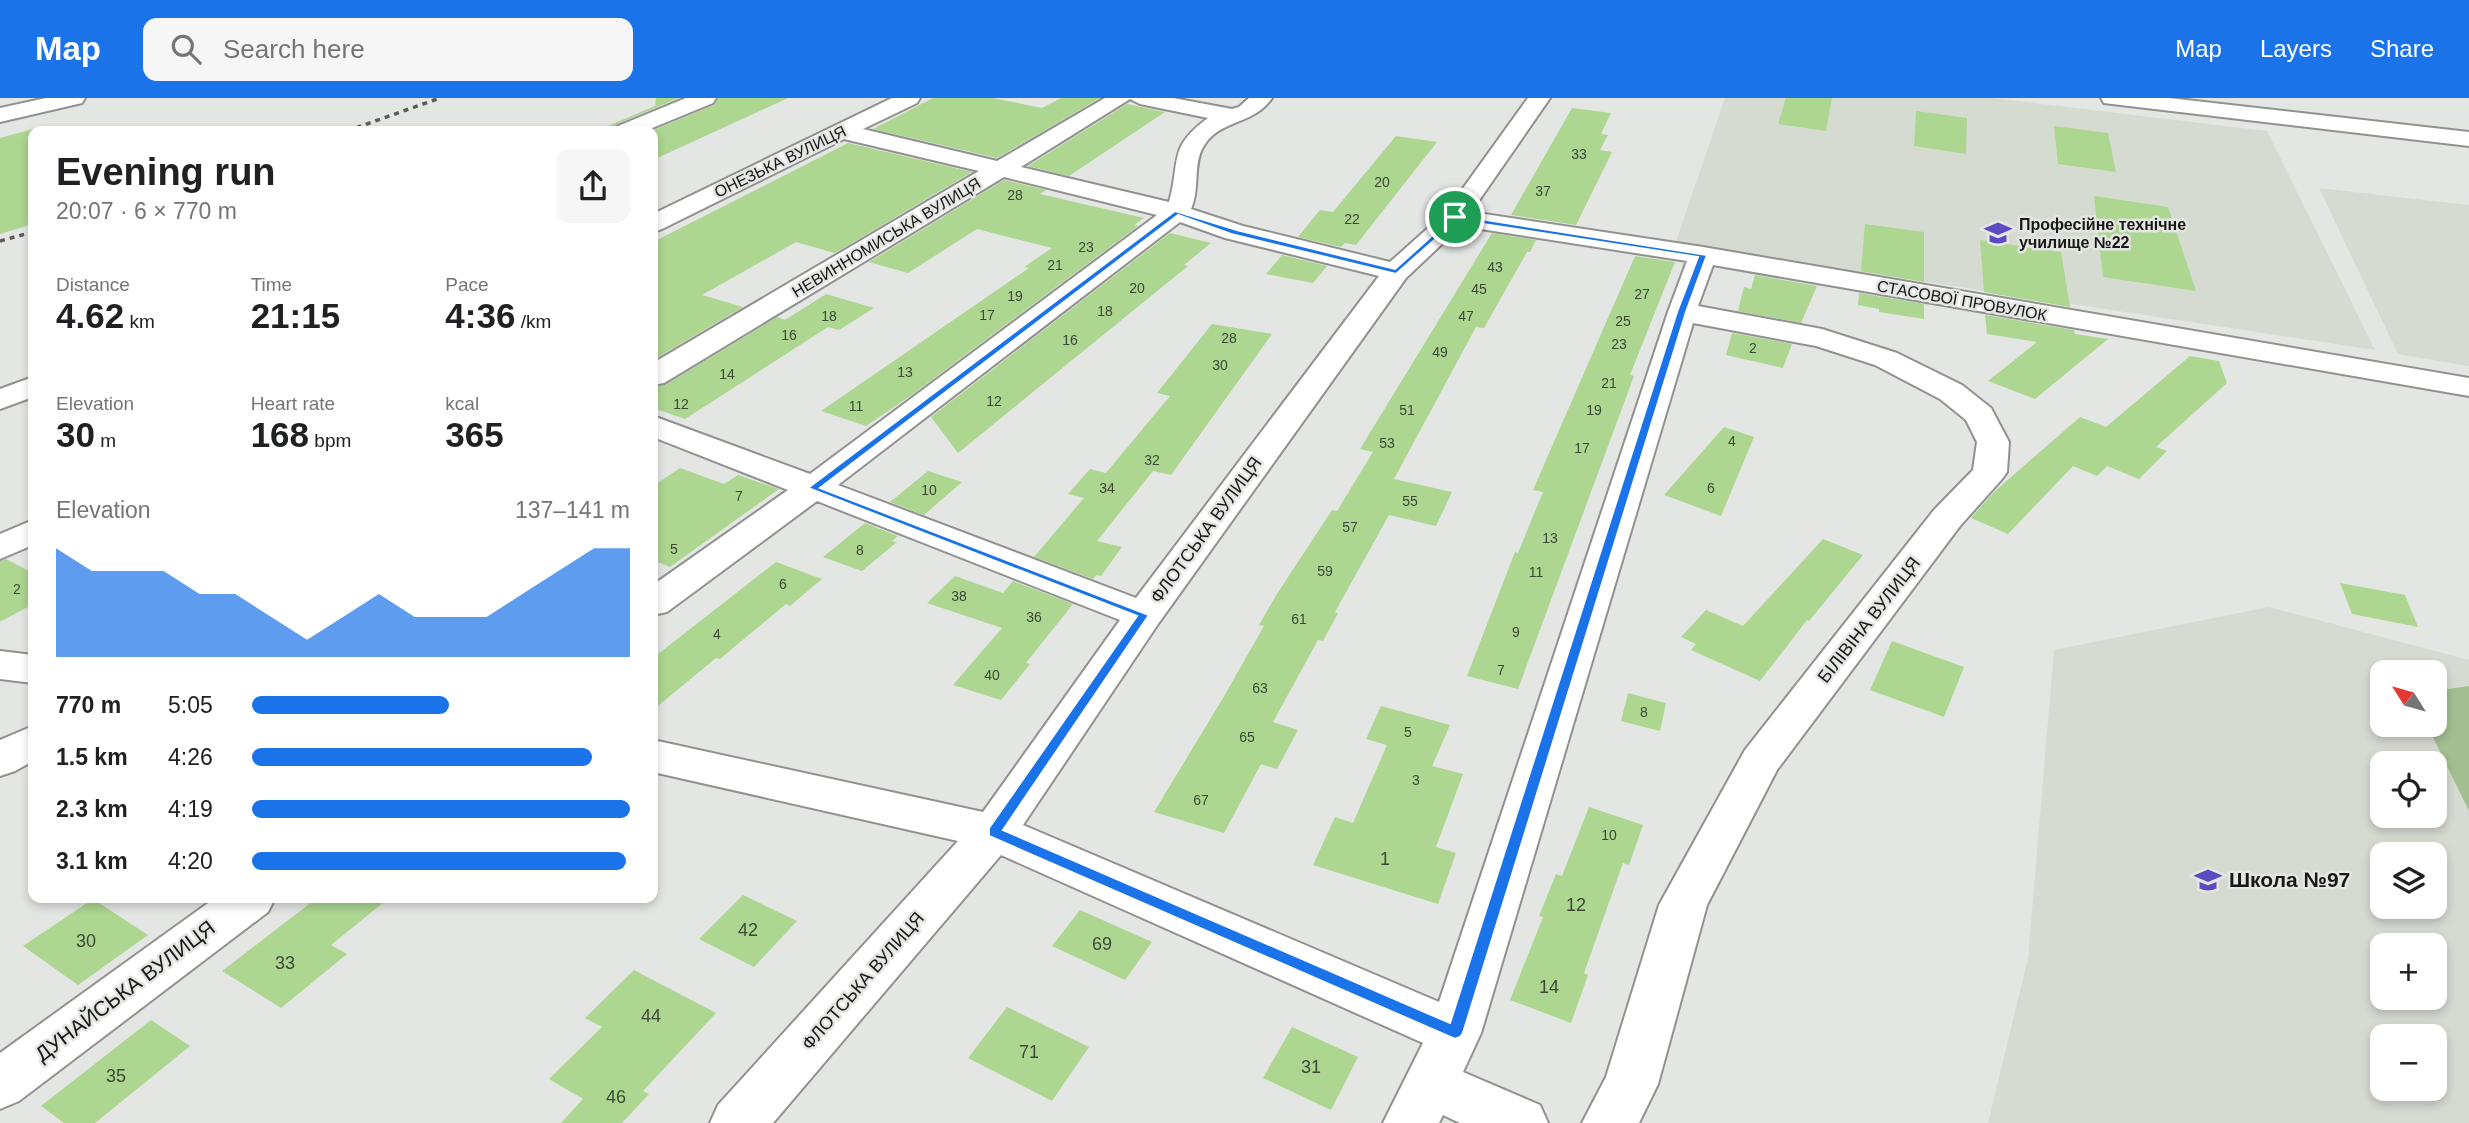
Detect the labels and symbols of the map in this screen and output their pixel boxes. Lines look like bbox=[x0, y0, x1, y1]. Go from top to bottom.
street label: ОНЕЗЬКА ВУЛИЦЯ bbox=[712, 122, 849, 201]
house number: 33 bbox=[1571, 146, 1587, 162]
street label: НЕВИННОМИСЬКА ВУЛИЦЯ bbox=[789, 174, 983, 300]
house number: 20 bbox=[1374, 174, 1390, 190]
house number: 37 bbox=[1535, 183, 1551, 199]
house number: 28 bbox=[1007, 187, 1023, 203]
pin bbox=[1425, 187, 1485, 247]
house number: 22 bbox=[1344, 211, 1360, 227]
place label: Професійне технічне училище №22 bbox=[2019, 216, 2186, 251]
school or university icon: Професійне технічне училище №22 bbox=[1983, 218, 2013, 248]
house number: 23 bbox=[1078, 239, 1094, 255]
house number: 21 bbox=[1047, 257, 1063, 273]
house number: 43 bbox=[1487, 259, 1503, 275]
street label: СТАСОВОЇ ПРОВУЛОК bbox=[1876, 277, 2049, 324]
house number: 20 bbox=[1129, 280, 1145, 296]
house number: 45 bbox=[1471, 281, 1487, 297]
house number: 27 bbox=[1634, 286, 1650, 302]
house number: 19 bbox=[1007, 288, 1023, 304]
house number: 18 bbox=[1097, 303, 1113, 319]
house number: 17 bbox=[979, 307, 995, 323]
house number: 18 bbox=[821, 308, 837, 324]
house number: 47 bbox=[1458, 308, 1474, 324]
house number: 25 bbox=[1615, 313, 1631, 329]
house number: 16 bbox=[781, 327, 797, 343]
house number: 28 bbox=[1221, 330, 1237, 346]
house number: 16 bbox=[1062, 332, 1078, 348]
house number: 23 bbox=[1611, 336, 1627, 352]
house number: 2 bbox=[1749, 340, 1757, 356]
house number: 49 bbox=[1432, 344, 1448, 360]
house number: 30 bbox=[1212, 357, 1228, 373]
house number: 13 bbox=[897, 364, 913, 380]
house number: 14 bbox=[719, 366, 735, 382]
house number: 21 bbox=[1601, 375, 1617, 391]
house number: 12 bbox=[986, 393, 1002, 409]
house number: 12 bbox=[673, 396, 689, 412]
house number: 11 bbox=[849, 398, 863, 414]
house number: 51 bbox=[1399, 402, 1415, 418]
house number: 19 bbox=[1586, 402, 1602, 418]
house number: 4 bbox=[1728, 433, 1736, 449]
house number: 53 bbox=[1379, 435, 1395, 451]
house number: 17 bbox=[1574, 440, 1590, 456]
house number: 32 bbox=[1144, 452, 1160, 468]
street label: ФЛОТСЬКА ВУЛИЦЯ bbox=[1146, 453, 1266, 607]
house number: 34 bbox=[1099, 480, 1115, 496]
house number: 6 bbox=[1707, 480, 1715, 496]
house number: 10 bbox=[921, 482, 937, 498]
house number: 7 bbox=[735, 488, 743, 504]
house number: 55 bbox=[1402, 493, 1418, 509]
house number: 57 bbox=[1342, 519, 1358, 535]
house number: 13 bbox=[1542, 530, 1558, 546]
house number: 5 bbox=[670, 541, 678, 557]
house number: 8 bbox=[856, 542, 864, 558]
street label: БІЛІВІНА ВУЛИЦЯ bbox=[1814, 553, 1924, 687]
house number: 59 bbox=[1317, 563, 1333, 579]
house number: 11 bbox=[1529, 564, 1543, 580]
house number: 6 bbox=[779, 576, 787, 592]
house number: 2 bbox=[13, 581, 21, 597]
house number: 38 bbox=[951, 588, 967, 604]
house number: 36 bbox=[1026, 609, 1042, 625]
house number: 61 bbox=[1291, 611, 1307, 627]
house number: 9 bbox=[1512, 624, 1520, 640]
house number: 4 bbox=[713, 626, 721, 642]
north arrow bbox=[2370, 660, 2446, 737]
house number: 7 bbox=[1497, 662, 1505, 678]
house number: 40 bbox=[984, 667, 1000, 683]
house number: 63 bbox=[1252, 680, 1268, 696]
house number: 8 bbox=[1640, 704, 1648, 720]
house number: 5 bbox=[1404, 724, 1412, 740]
house number: 65 bbox=[1239, 729, 1255, 745]
house number: 3 bbox=[1412, 772, 1420, 788]
house number: 67 bbox=[1193, 792, 1209, 808]
house number: 10 bbox=[1601, 827, 1617, 843]
house number: 1 bbox=[1380, 849, 1390, 869]
school or university icon: Школа №97 bbox=[2193, 865, 2223, 895]
place label: Школа №97 bbox=[2229, 868, 2350, 891]
house number: 12 bbox=[1566, 895, 1586, 915]
street label: ФЛОТСЬКА ВУЛИЦЯ bbox=[798, 908, 928, 1054]
street label: ДУНАЙСЬКА ВУЛИЦЯ bbox=[30, 916, 219, 1066]
house number: 42 bbox=[738, 920, 758, 940]
house number: 30 bbox=[76, 931, 96, 951]
house number: 69 bbox=[1092, 934, 1112, 954]
house number: 33 bbox=[275, 953, 295, 973]
house number: 14 bbox=[1539, 977, 1559, 997]
house number: 44 bbox=[641, 1006, 661, 1026]
house number: 71 bbox=[1019, 1042, 1039, 1062]
house number: 31 bbox=[1301, 1057, 1321, 1077]
house number: 35 bbox=[106, 1066, 126, 1086]
house number: 46 bbox=[606, 1087, 626, 1107]

